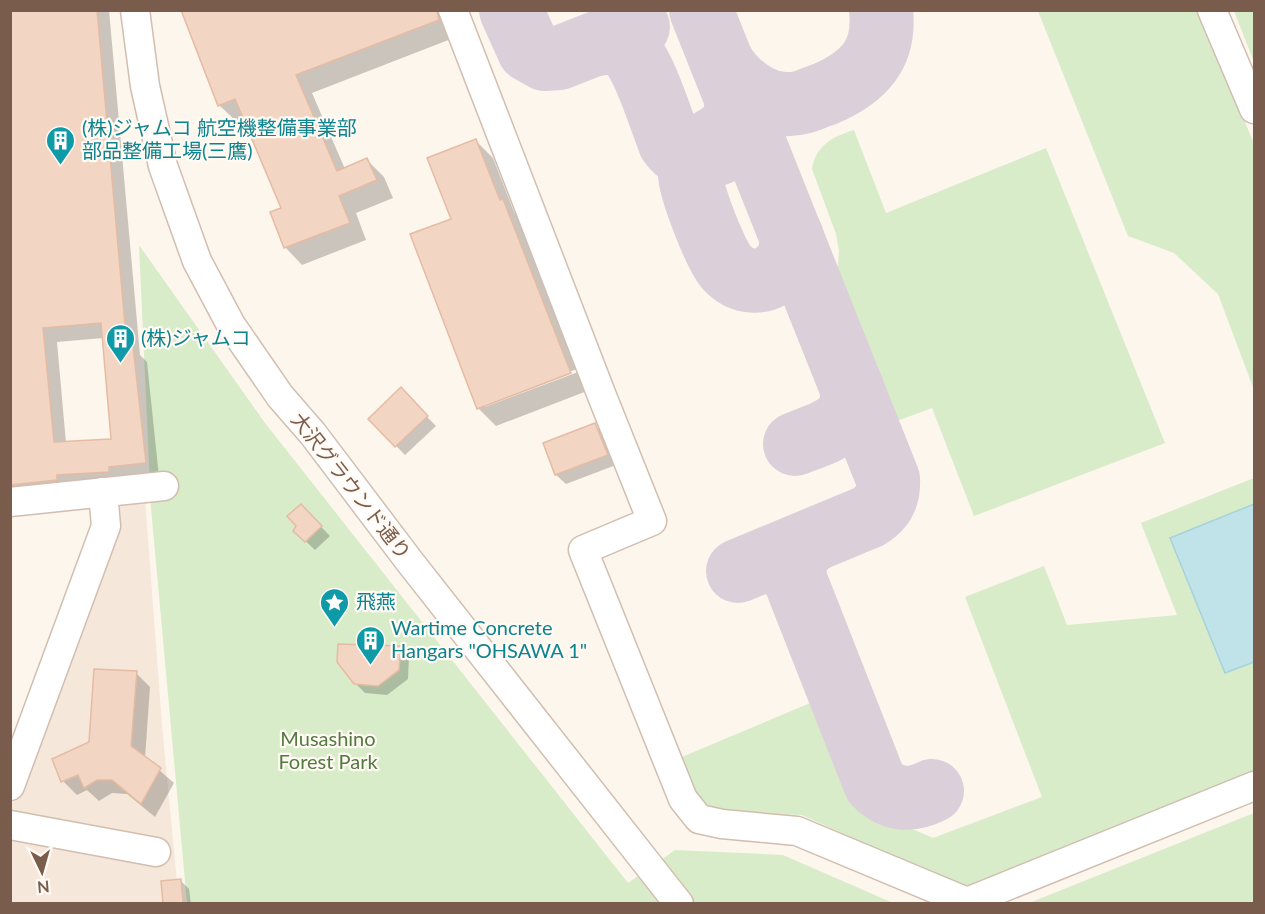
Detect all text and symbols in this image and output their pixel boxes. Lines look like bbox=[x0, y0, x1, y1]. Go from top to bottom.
place label: (株)ジャムコ 航空機整備事業部 部品整備工場(三鷹) bbox=[82, 115, 357, 162]
building icon: (株)ジャムコ 航空機整備事業部 部品整備工場(三鷹) bbox=[45, 124, 77, 166]
building icon: (株)ジャムコ bbox=[104, 322, 136, 364]
place label: (株)ジャムコ bbox=[141, 325, 251, 349]
street label: 大沢グラウンド通り bbox=[287, 407, 417, 564]
place icon: 飛燕 bbox=[319, 586, 351, 628]
place label: 飛燕 bbox=[356, 589, 396, 613]
place label: Wartime Concrete Hangars "OHSAWA 1" bbox=[391, 615, 587, 662]
building icon: Wartime Concrete Hangars "OHSAWA 1" bbox=[354, 624, 386, 666]
park label: Musashino Forest Park bbox=[278, 726, 378, 773]
north arrow bbox=[12, 842, 72, 902]
text: N bbox=[36, 877, 50, 897]

